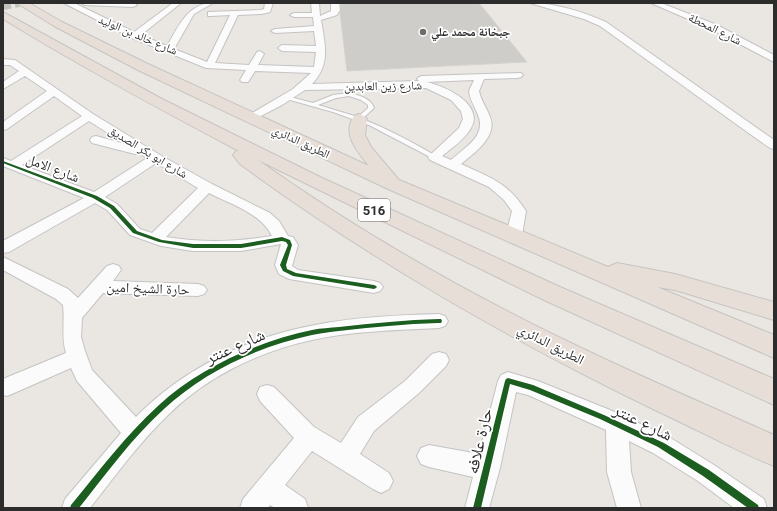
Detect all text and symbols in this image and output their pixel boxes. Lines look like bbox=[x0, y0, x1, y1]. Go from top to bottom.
street label: شارع المحطة bbox=[686, 10, 744, 49]
street label: شارع خالد بن الوليد bbox=[96, 12, 180, 59]
place label: جبخانة محمد علي bbox=[431, 25, 510, 42]
marker: جبخانة محمد علي bbox=[418, 27, 428, 37]
street label: شارع زين العابدين bbox=[344, 78, 422, 95]
street label: شارع ابو بكر الصديق bbox=[106, 123, 190, 182]
street label: الطريق الدائري bbox=[269, 123, 332, 164]
street label: شارع الامل bbox=[24, 151, 82, 187]
road number: 516 bbox=[358, 199, 390, 221]
street label: حارة الشيخ امين bbox=[106, 279, 190, 299]
street label: الطريق الدائري bbox=[513, 320, 587, 371]
street label: شارع عنتر bbox=[201, 324, 269, 370]
street label: شارع عنتر bbox=[608, 399, 676, 447]
street label: حارة علافه bbox=[462, 406, 496, 476]

